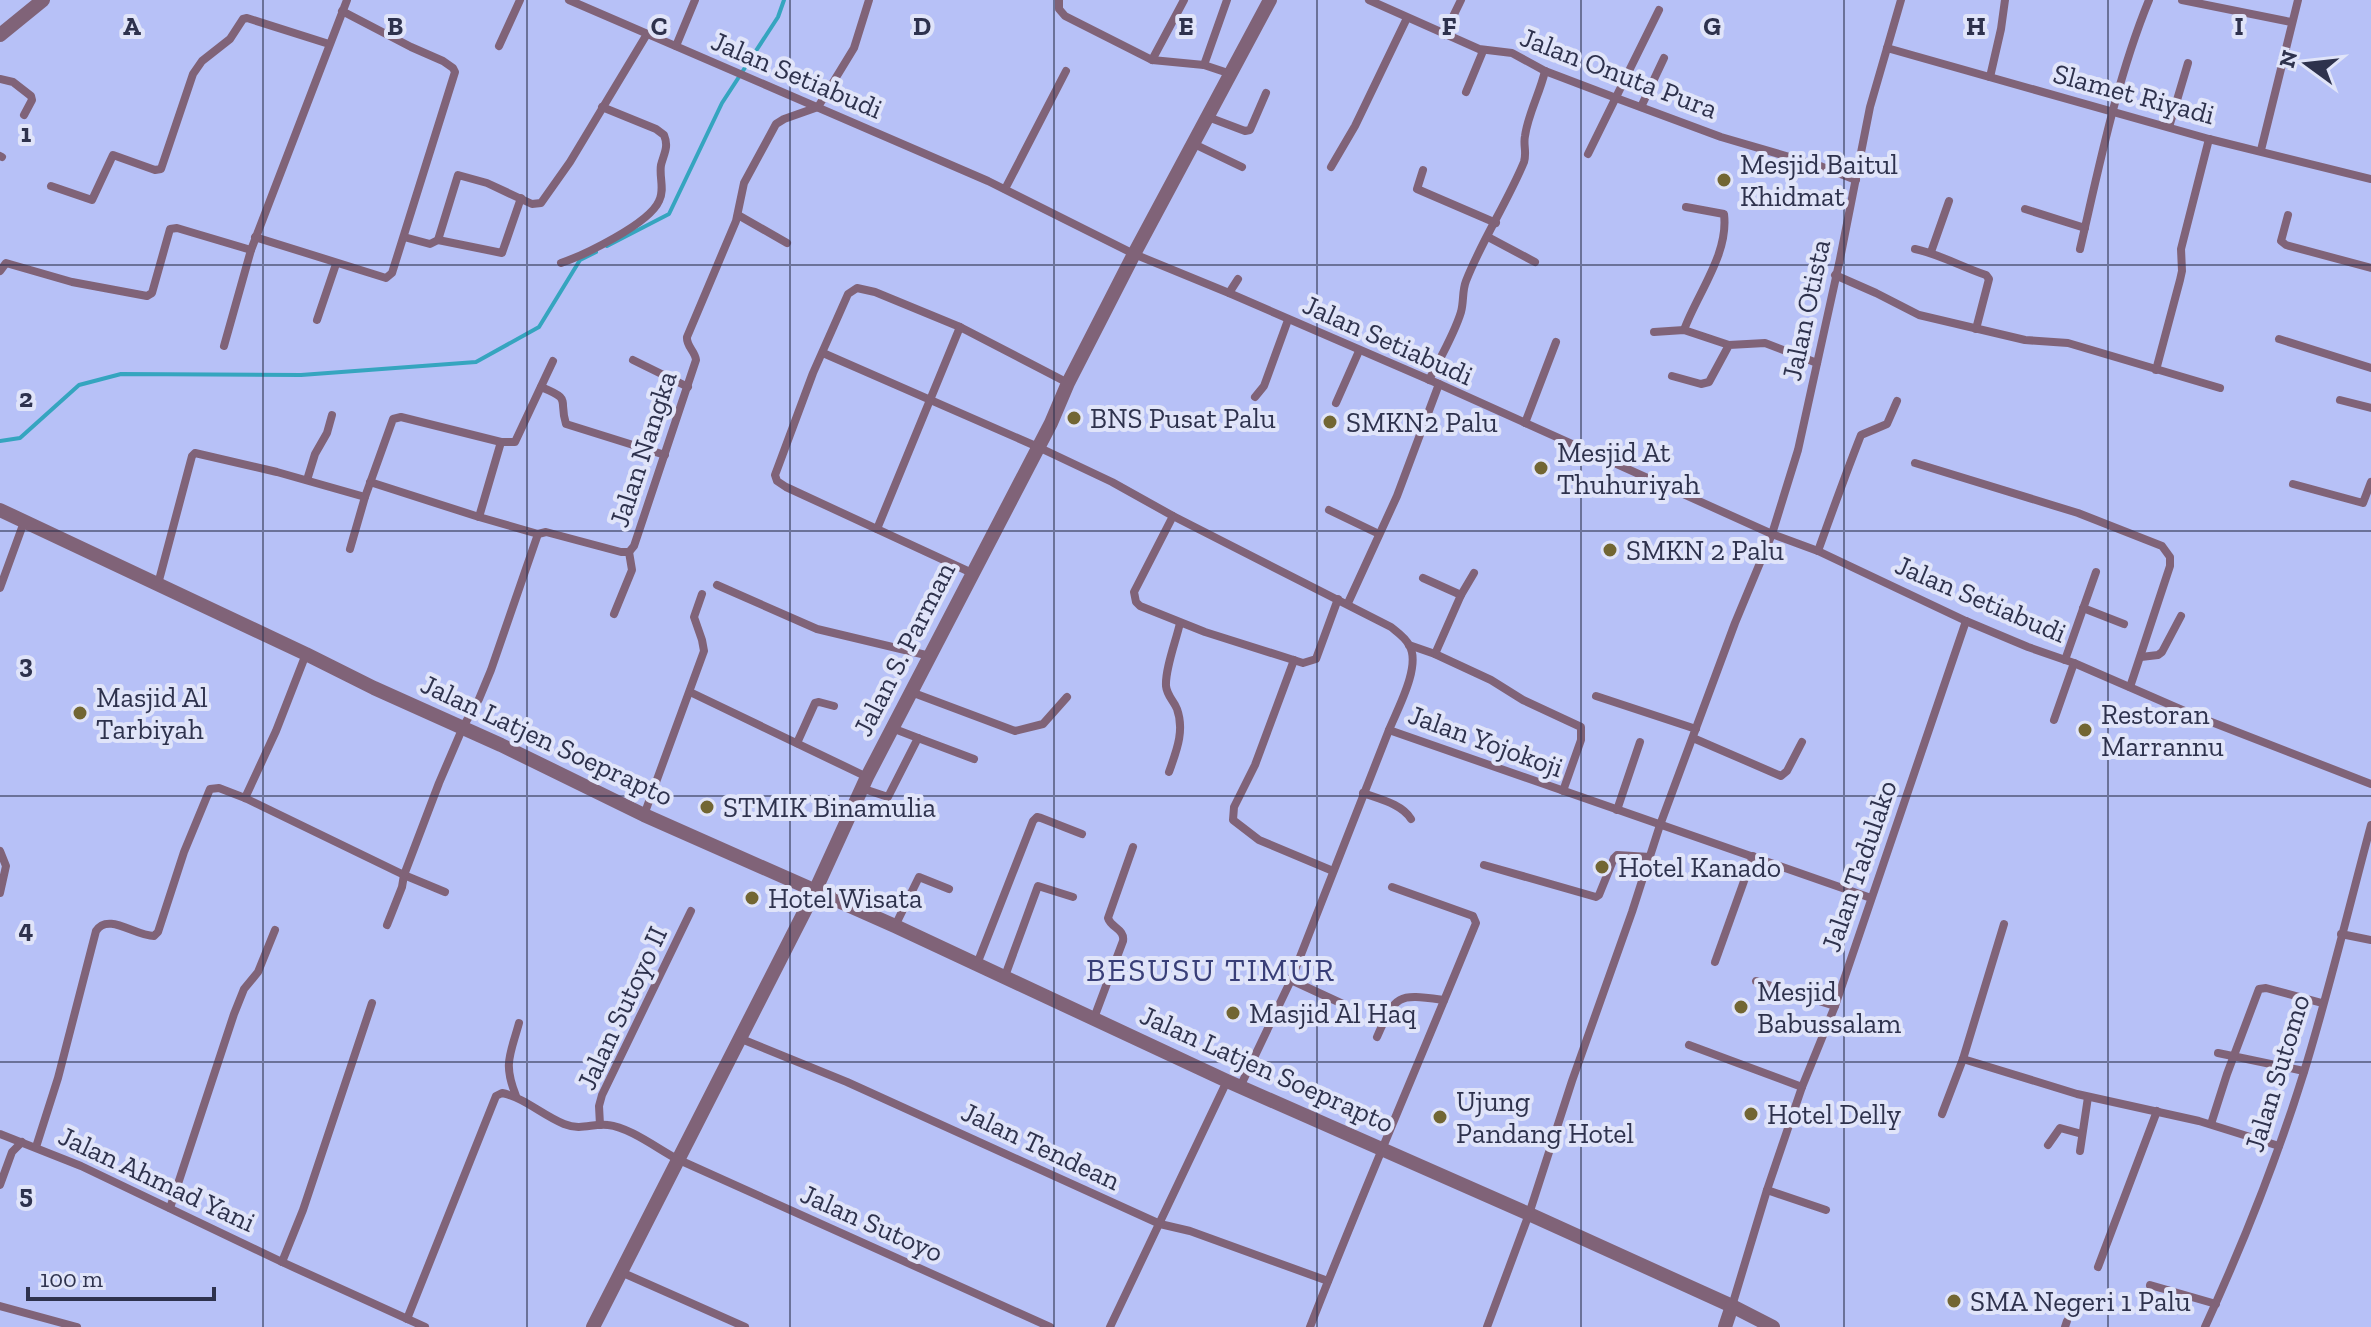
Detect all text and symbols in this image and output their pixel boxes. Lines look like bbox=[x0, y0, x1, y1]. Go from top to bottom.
text: A bbox=[123, 10, 141, 42]
text: B bbox=[387, 10, 403, 42]
text: C bbox=[651, 10, 667, 42]
text: D bbox=[913, 10, 931, 42]
text: E bbox=[1178, 10, 1194, 42]
text: F bbox=[1442, 10, 1457, 42]
text: G bbox=[1703, 10, 1721, 42]
text: H bbox=[1966, 10, 1986, 42]
text: I bbox=[2234, 10, 2244, 42]
street label: Jalan Onuta Pura bbox=[1516, 20, 1723, 126]
street label: Jalan Setiabudi bbox=[706, 24, 888, 126]
north arrow bbox=[2267, 24, 2347, 104]
text: N bbox=[2273, 47, 2303, 71]
street label: Slamet Riyadi bbox=[2050, 57, 2218, 131]
text: 1 bbox=[21, 117, 32, 149]
place label: Mesjid Baitul Khidmat bbox=[1740, 148, 1898, 213]
marker: Mesjid Baitul Khidmat bbox=[1715, 171, 1733, 189]
street label: Jalan Otista bbox=[1775, 236, 1837, 384]
street label: Jalan Setiabudi bbox=[1298, 288, 1478, 392]
street label: Jalan Nangka bbox=[602, 366, 684, 531]
text: 2 bbox=[19, 382, 33, 414]
place label: BNS Pusat Palu bbox=[1090, 402, 1276, 435]
place label: SMKN2 Palu bbox=[1346, 406, 1498, 439]
marker: BNS Pusat Palu bbox=[1065, 409, 1083, 427]
marker: SMKN2 Palu bbox=[1321, 413, 1339, 431]
place label: Mesjid At Thuhuriyah bbox=[1557, 436, 1700, 501]
marker: Mesjid At Thuhuriyah bbox=[1532, 459, 1550, 477]
place label: SMKN 2 Palu bbox=[1626, 534, 1784, 567]
marker: SMKN 2 Palu bbox=[1601, 541, 1619, 559]
street label: Jalan Setiabudi bbox=[1890, 548, 2072, 650]
street label: Jalan S. Parman bbox=[846, 557, 962, 741]
text: 3 bbox=[19, 648, 33, 680]
street label: Jalan Latjen Soeprapto bbox=[416, 667, 678, 813]
place label: Masjid Al Tarbiyah bbox=[96, 681, 208, 746]
street label: Jalan Yojokoji bbox=[1404, 698, 1568, 784]
place label: Restoran Marrannu bbox=[2101, 698, 2224, 763]
marker: Masjid Al Tarbiyah bbox=[71, 704, 89, 722]
marker: Restoran Marrannu bbox=[2076, 721, 2094, 739]
street label: Jalan Tadulako bbox=[1814, 776, 1904, 956]
place label: STMIK Binamulia bbox=[723, 791, 936, 824]
marker: STMIK Binamulia bbox=[698, 798, 716, 816]
place label: Hotel Kanado bbox=[1618, 851, 1781, 884]
marker: Hotel Kanado bbox=[1593, 858, 1611, 876]
place label: Hotel Wisata bbox=[768, 882, 923, 915]
marker: Hotel Wisata bbox=[743, 889, 761, 907]
text: 4 bbox=[19, 913, 34, 945]
street label: Jalan Sutoyo II bbox=[570, 921, 674, 1095]
district label: BESUSU TIMUR bbox=[1086, 951, 1336, 989]
place label: Mesjid Babussalam bbox=[1757, 975, 1901, 1040]
street label: Jalan Sutomo bbox=[2237, 990, 2317, 1156]
place label: Masjid Al Haq bbox=[1249, 997, 1416, 1030]
street label: Jalan Latjen Soeprapto bbox=[1135, 998, 1399, 1140]
marker: Mesjid Babussalam bbox=[1732, 998, 1750, 1016]
marker: Masjid Al Haq bbox=[1224, 1004, 1242, 1022]
place label: Ujung Pandang Hotel bbox=[1456, 1085, 1634, 1150]
street label: Jalan Tendean bbox=[956, 1095, 1126, 1197]
place label: Hotel Delly bbox=[1767, 1098, 1902, 1131]
marker: Hotel Delly bbox=[1742, 1105, 1760, 1123]
marker: Ujung Pandang Hotel bbox=[1431, 1108, 1449, 1126]
street label: Jalan Ahmad Yani bbox=[54, 1119, 261, 1239]
street label: Jalan Sutoyo bbox=[796, 1177, 948, 1269]
text: 5 bbox=[19, 1178, 33, 1210]
scale bar bbox=[28, 1251, 214, 1301]
text: 100 m bbox=[40, 1264, 103, 1293]
place label: SMA Negeri 1 Palu bbox=[1970, 1285, 2191, 1318]
marker: SMA Negeri 1 Palu bbox=[1945, 1292, 1963, 1310]

